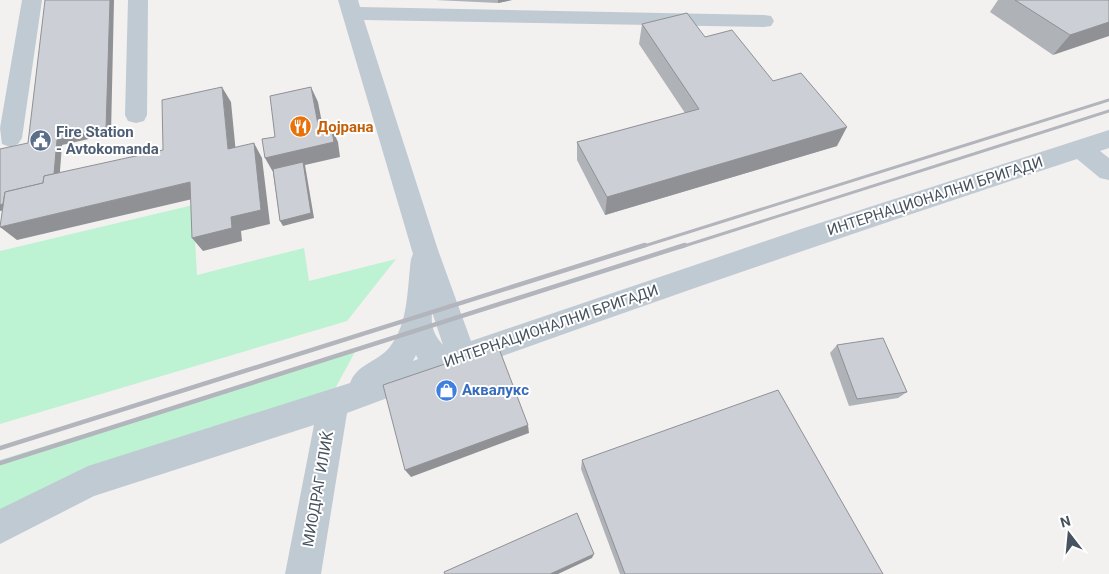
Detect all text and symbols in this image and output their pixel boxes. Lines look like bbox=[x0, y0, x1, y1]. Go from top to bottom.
restaurant icon: Дојрана bbox=[289, 115, 313, 139]
place label: Дојрана bbox=[317, 118, 374, 136]
place label: Fire Station - Avtokomanda bbox=[56, 123, 159, 158]
public building icon: Fire Station - Avtokomanda bbox=[28, 129, 52, 153]
street label: ИНТЕРНАЦИОНАЛНИ БРИГАДИ bbox=[825, 153, 1045, 239]
street label: ИНТЕРНАЦИОНАЛНИ БРИГАДИ bbox=[441, 281, 661, 371]
shop icon: Аквалукс bbox=[434, 378, 458, 402]
place label: Аквалукс bbox=[462, 381, 529, 399]
street label: МИОДРАГ ИЛИЌ bbox=[299, 429, 337, 548]
north arrow bbox=[1044, 509, 1094, 559]
text: N bbox=[1058, 512, 1072, 531]

